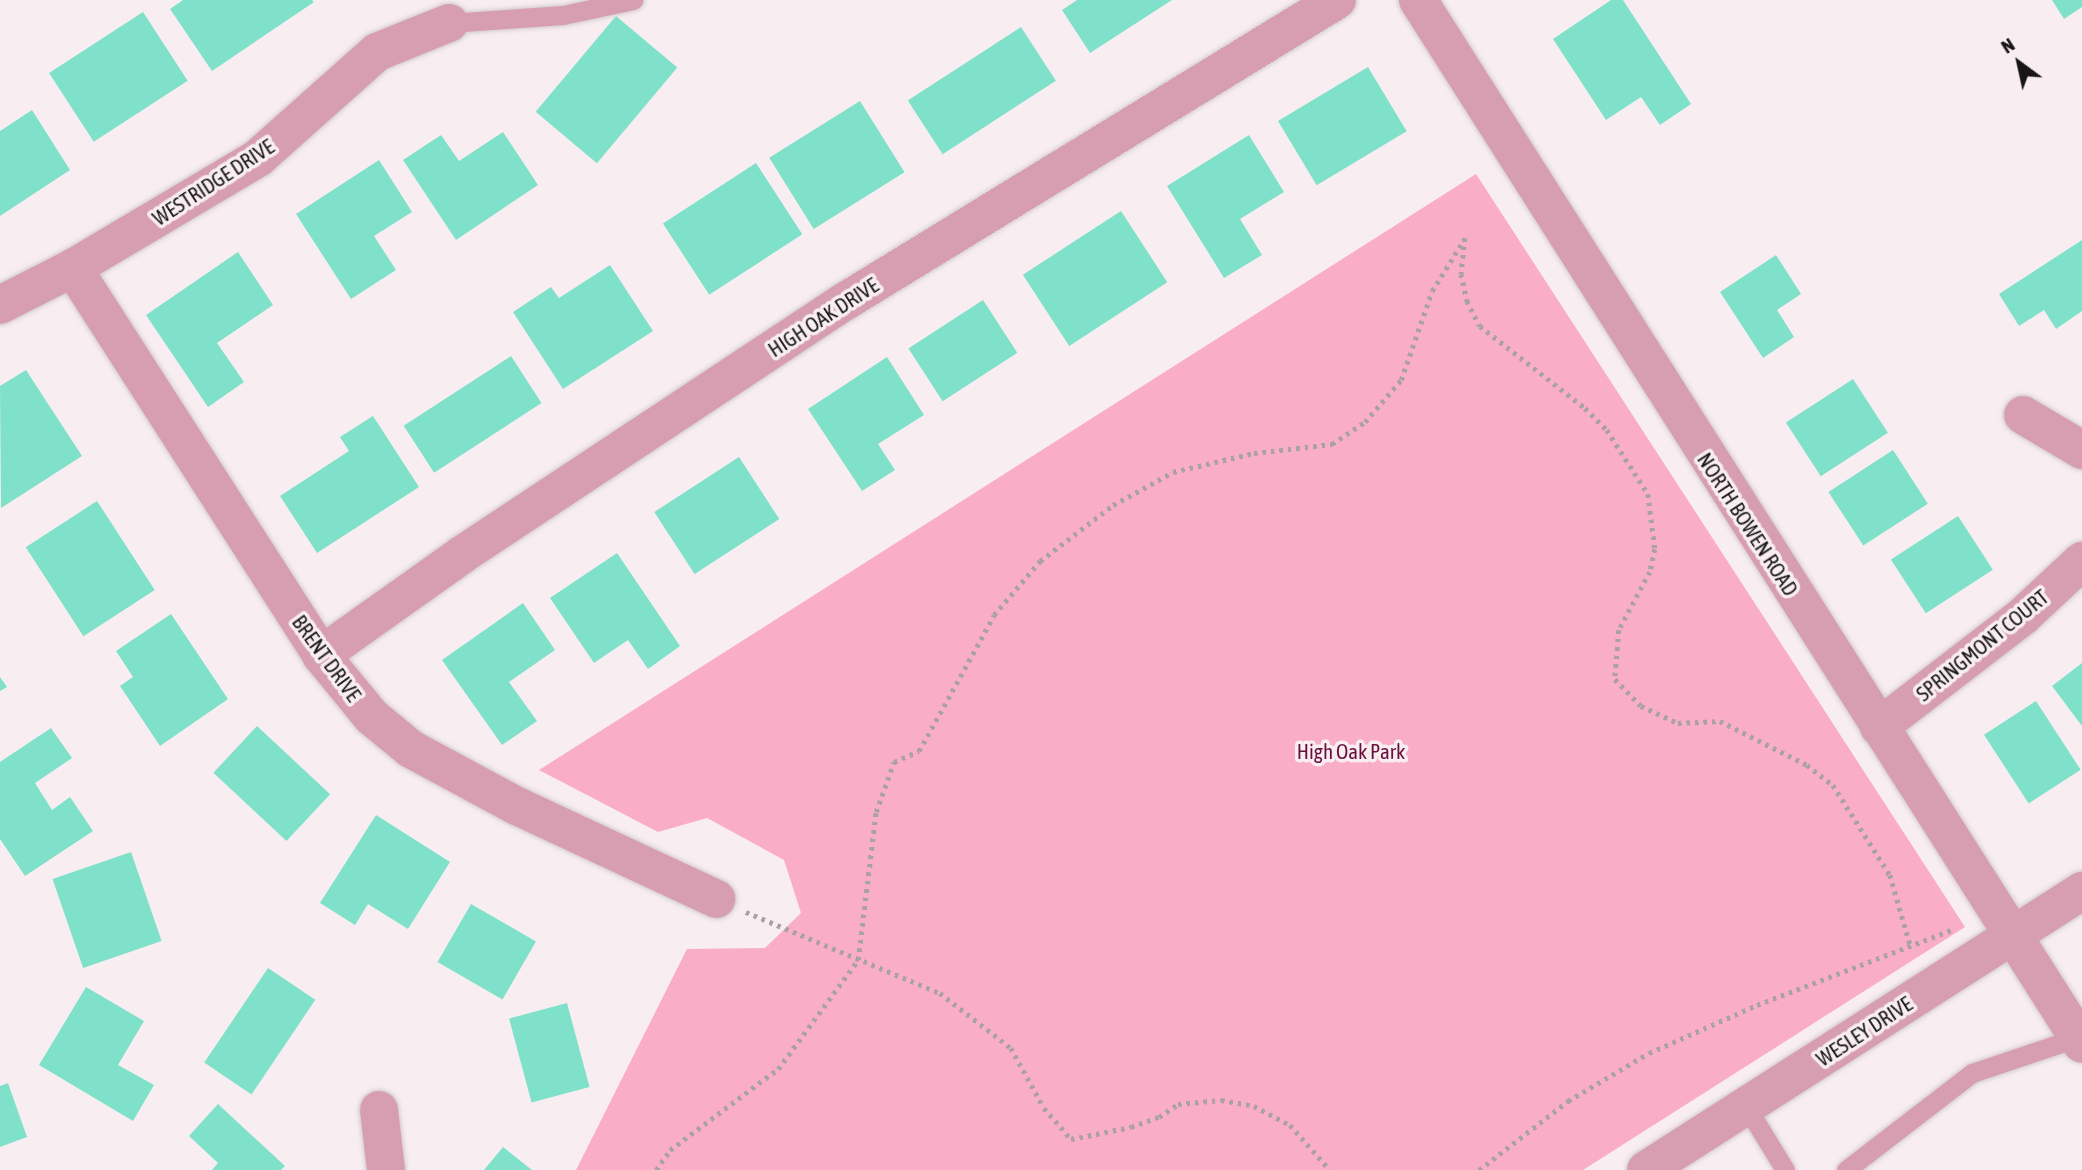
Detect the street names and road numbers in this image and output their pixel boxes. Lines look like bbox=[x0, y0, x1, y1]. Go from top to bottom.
street label: WESTRIDGE DRIVE bbox=[148, 133, 278, 231]
street label: HIGH OAK DRIVE bbox=[763, 272, 883, 362]
street label: NORTH BOWEN ROAD bbox=[1692, 448, 1804, 600]
street label: SPRINGMONT COURT bbox=[1911, 584, 2053, 706]
street label: BRENT DRIVE bbox=[287, 610, 367, 706]
street label: WESLEY DRIVE bbox=[1811, 991, 1917, 1071]

